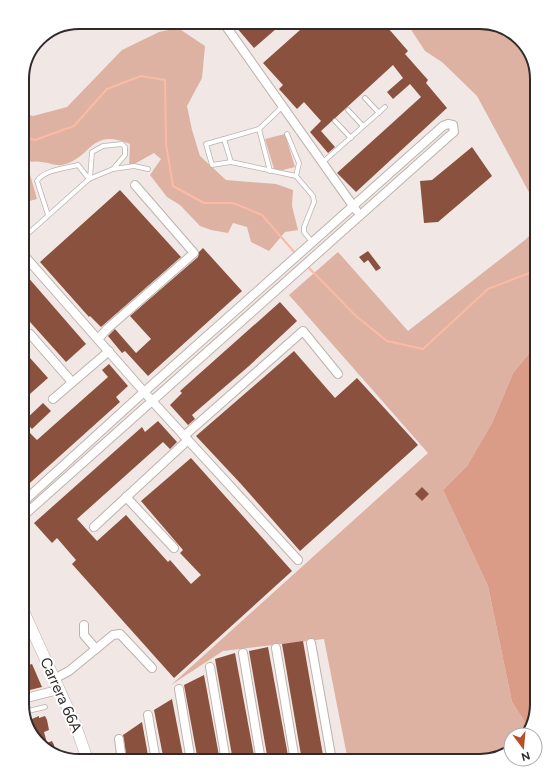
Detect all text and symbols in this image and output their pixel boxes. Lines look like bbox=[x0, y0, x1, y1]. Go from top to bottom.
street label: Carrera 66A bbox=[36, 655, 86, 735]
north arrow bbox=[503, 727, 543, 767]
text: N bbox=[520, 749, 532, 764]

